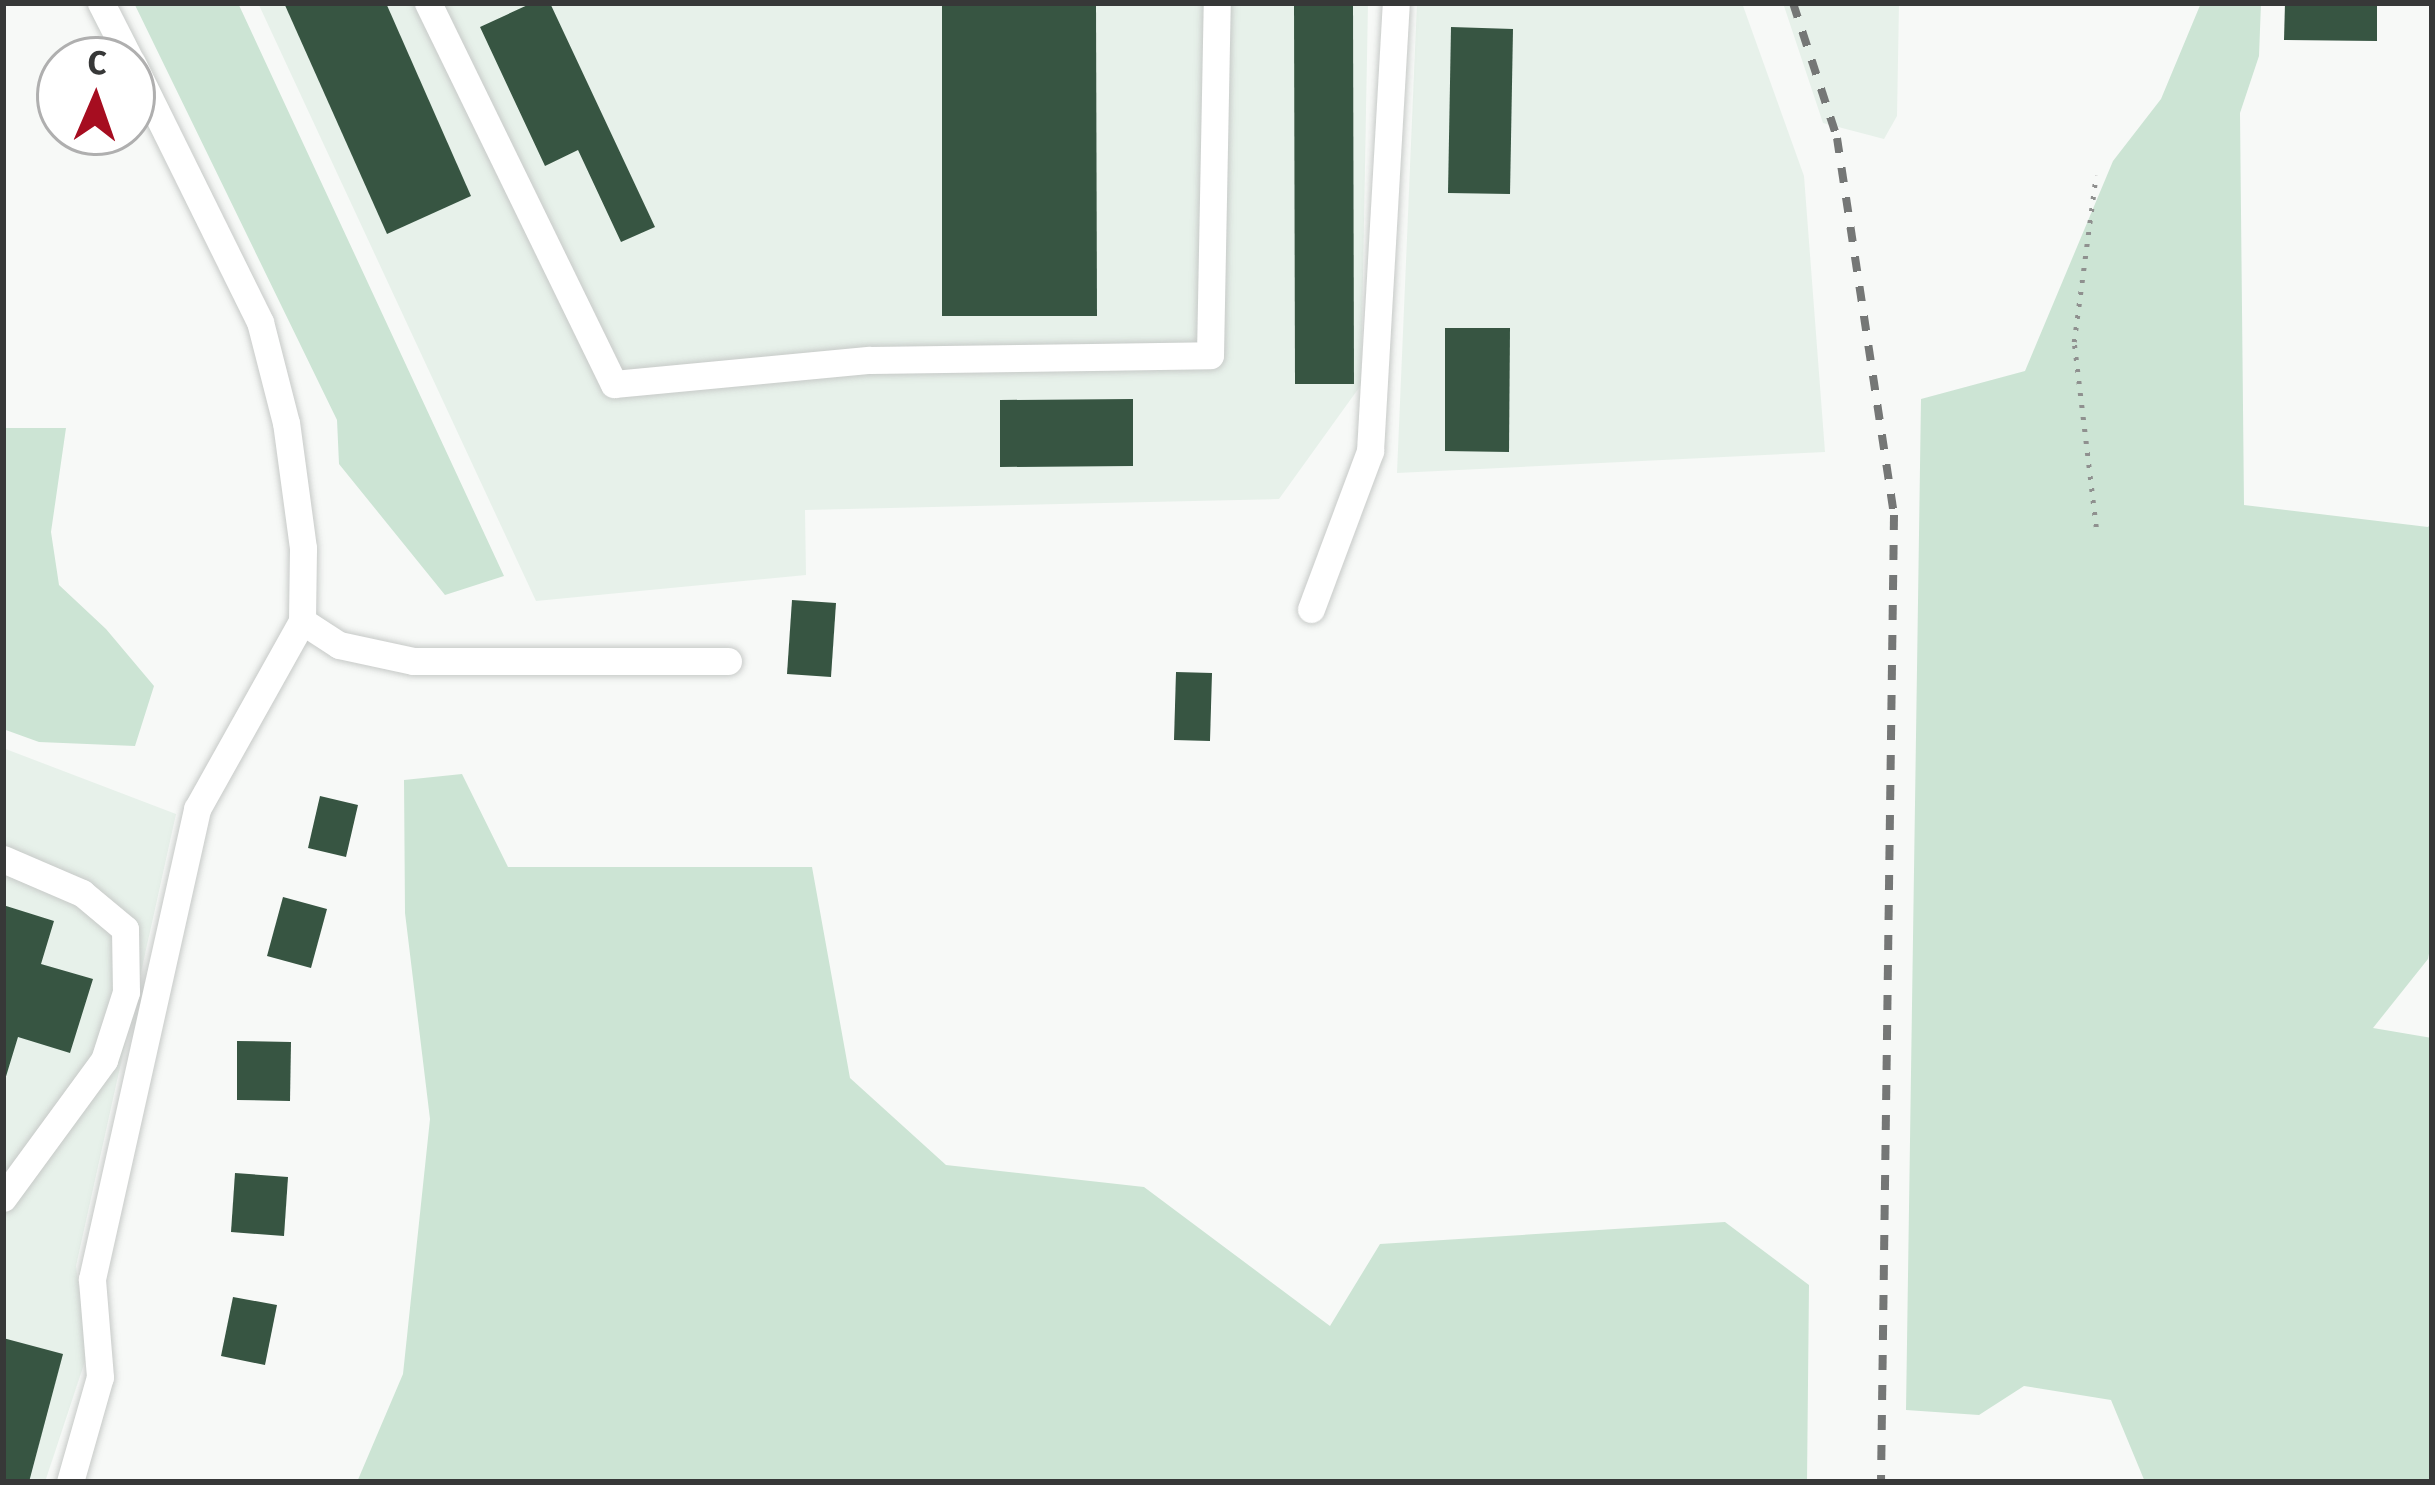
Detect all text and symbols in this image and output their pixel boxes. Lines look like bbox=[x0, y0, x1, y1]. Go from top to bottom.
north arrow bbox=[36, 36, 156, 156]
text: С bbox=[87, 43, 107, 83]

